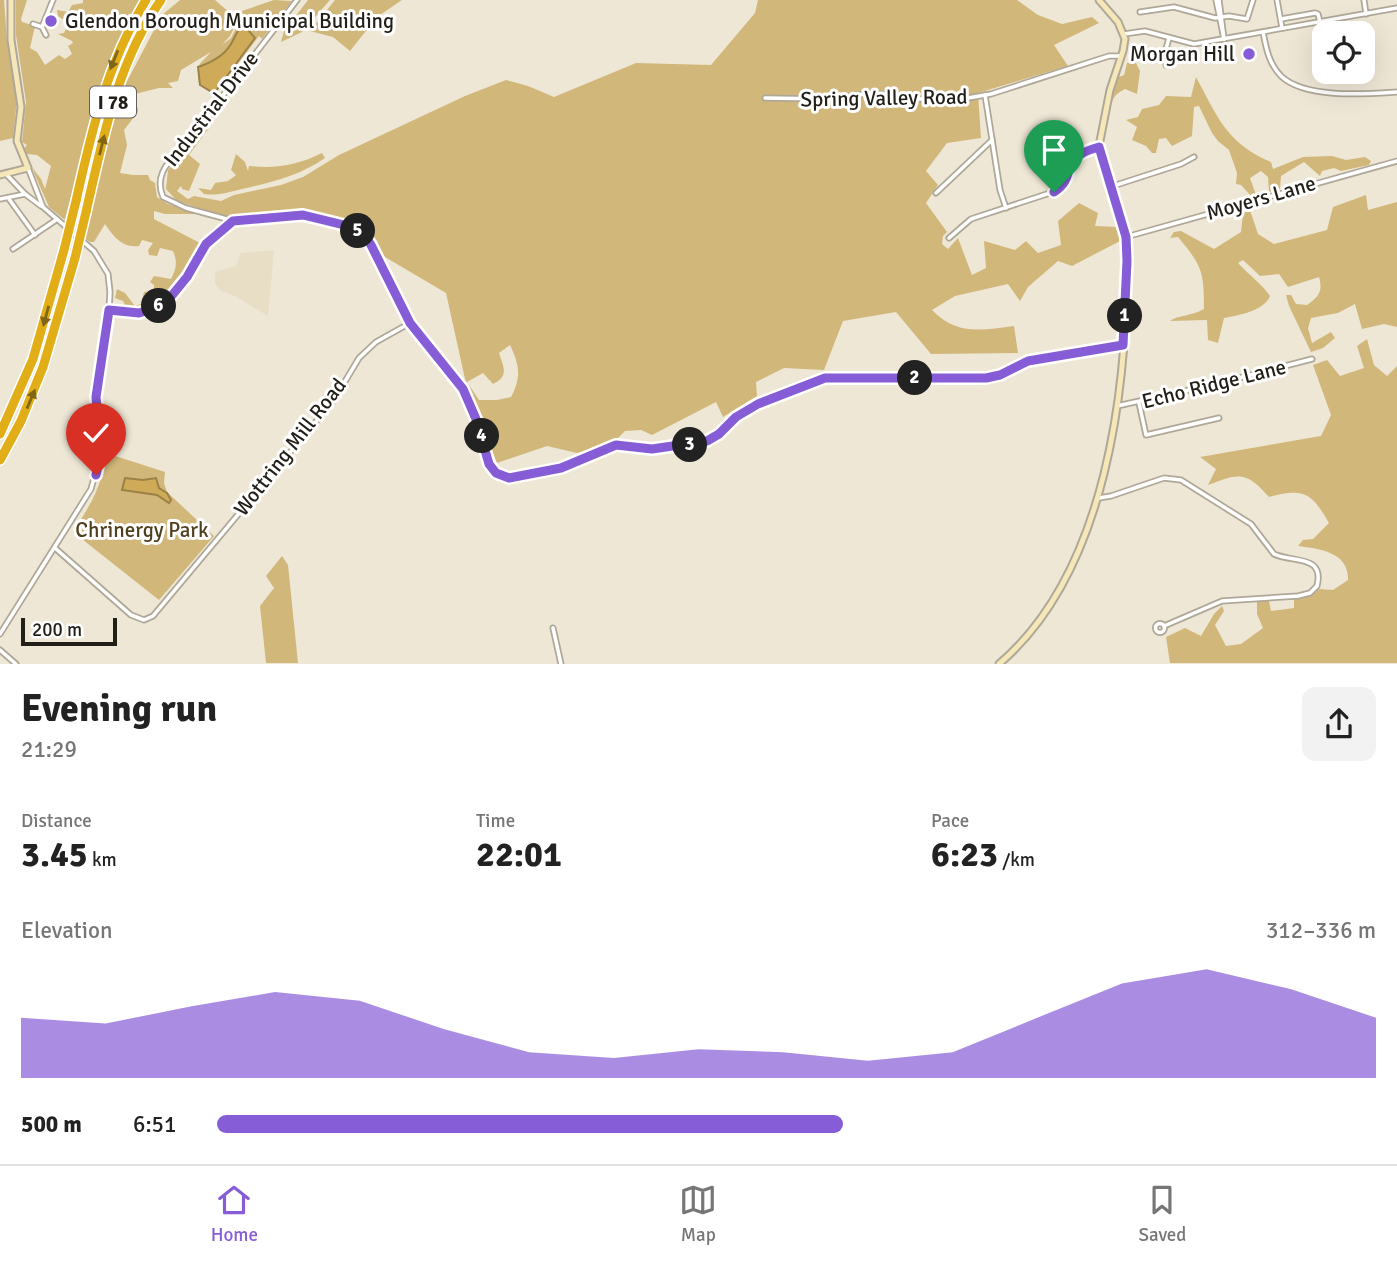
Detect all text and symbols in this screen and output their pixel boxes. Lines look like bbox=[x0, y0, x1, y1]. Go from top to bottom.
place label: Glendon Borough Municipal Building bbox=[65, 8, 394, 34]
marker: Glendon Borough Municipal Building bbox=[43, 13, 59, 29]
map controls bbox=[1312, 21, 1375, 84]
button: locate bbox=[1312, 21, 1375, 84]
place label: Morgan Hill bbox=[1130, 41, 1235, 67]
street label: Industrial Drive bbox=[158, 46, 264, 172]
marker: Morgan Hill bbox=[1241, 46, 1257, 62]
one-way arrow bbox=[109, 50, 120, 71]
street label: Spring Valley Road bbox=[800, 84, 968, 112]
road number: I 78 bbox=[90, 86, 136, 118]
pin bbox=[1024, 120, 1084, 192]
icon: arrive bbox=[1035, 131, 1073, 169]
one-way arrow bbox=[97, 134, 108, 156]
street label: Moyers Lane bbox=[1203, 170, 1319, 226]
pin: 5 bbox=[340, 214, 376, 248]
text: 5 bbox=[352, 218, 363, 242]
pin: 6 bbox=[142, 288, 176, 324]
text: 6 bbox=[153, 293, 164, 317]
pin: 1 bbox=[1108, 298, 1142, 334]
text: 1 bbox=[1119, 303, 1130, 327]
one-way arrow bbox=[40, 305, 51, 327]
street label: Echo Ridge Lane bbox=[1139, 354, 1289, 414]
pin: 2 bbox=[898, 360, 932, 396]
text: 2 bbox=[909, 365, 920, 389]
street label: Wottring Mill Road bbox=[228, 373, 352, 521]
one-way arrow bbox=[25, 388, 36, 409]
pin bbox=[66, 403, 126, 475]
icon: check bbox=[77, 414, 115, 452]
pin: 4 bbox=[464, 418, 500, 453]
text: 4 bbox=[476, 423, 487, 447]
pin: 3 bbox=[672, 428, 708, 462]
text: 3 bbox=[684, 432, 695, 456]
park label: Chrinergy Park bbox=[75, 517, 209, 543]
scale bar bbox=[21, 614, 117, 646]
text: 200 m bbox=[32, 618, 82, 642]
text: Evening run bbox=[21, 685, 217, 732]
button: share bbox=[1302, 687, 1376, 761]
text: 21:29 bbox=[21, 735, 77, 764]
text: Distance bbox=[21, 809, 92, 833]
text: Time bbox=[476, 809, 515, 833]
text: Pace bbox=[931, 809, 969, 833]
text: 3.45 bbox=[21, 833, 88, 876]
text: 22:01 bbox=[476, 833, 562, 876]
text: 6:23 bbox=[931, 833, 998, 876]
text: km bbox=[88, 848, 117, 872]
text: /km bbox=[998, 848, 1035, 872]
text: Elevation bbox=[21, 916, 113, 945]
text: 312–336 m bbox=[1266, 916, 1376, 945]
text: 500 m bbox=[21, 1110, 82, 1139]
text: 6:51 bbox=[133, 1110, 176, 1139]
tab: Home bbox=[211, 1181, 258, 1247]
tab: Map bbox=[679, 1181, 717, 1247]
tab: Saved bbox=[1138, 1181, 1186, 1247]

